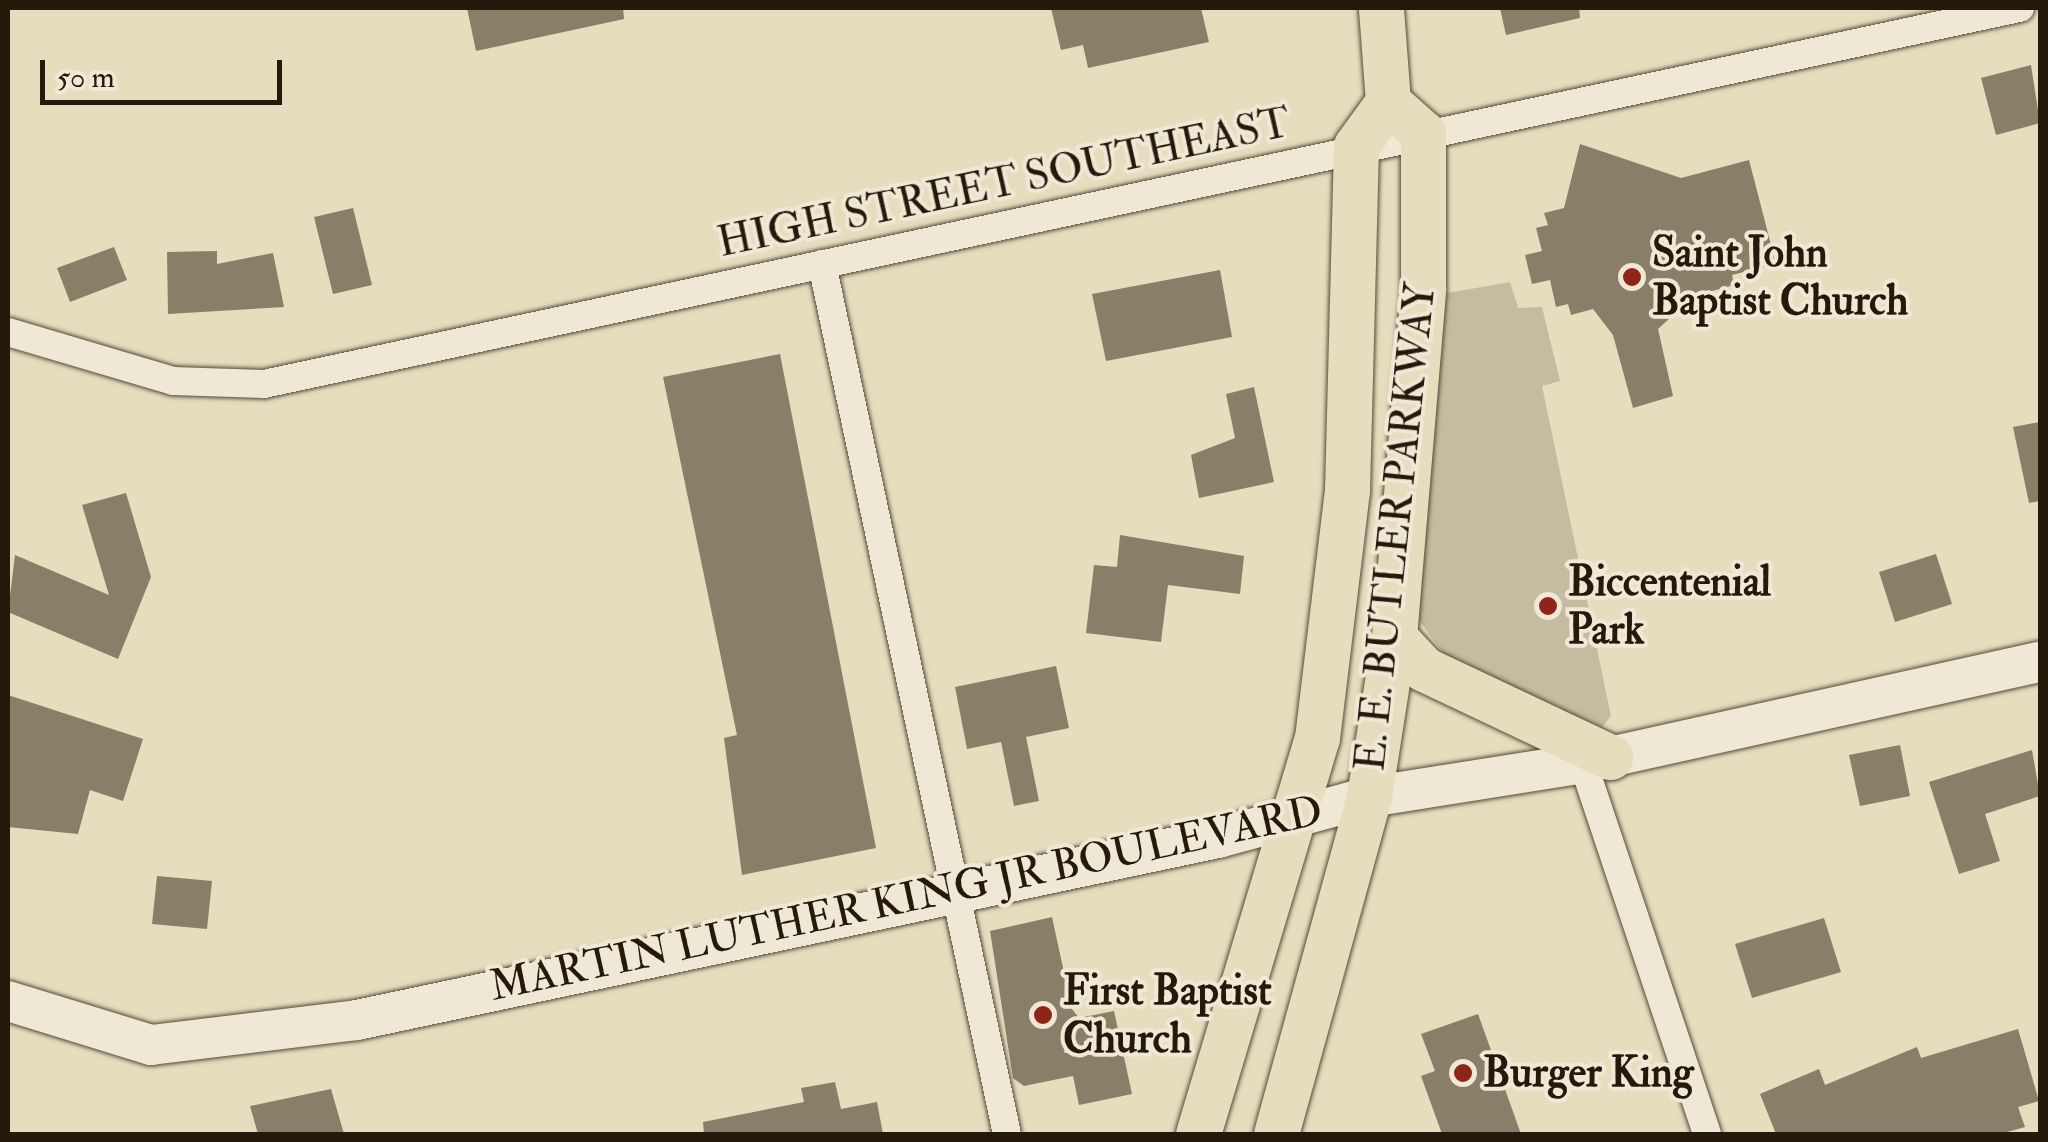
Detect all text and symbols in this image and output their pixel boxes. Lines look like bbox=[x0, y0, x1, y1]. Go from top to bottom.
scale bar bbox=[45, 40, 288, 102]
text: 50 m bbox=[57, 59, 115, 96]
street label: HIGH STREET SOUTHEAST bbox=[713, 98, 1295, 268]
place label: Saint John Baptist Church bbox=[1652, 228, 1908, 326]
marker: Saint John Baptist Church bbox=[1621, 266, 1643, 288]
street label: E. E. BUTLER PARKWAY bbox=[1345, 280, 1447, 774]
place label: Biccentenial Park bbox=[1568, 557, 1771, 656]
marker: Biccentenial Park bbox=[1537, 595, 1559, 617]
street label: MARTIN LUTHER KING JR BOULEVARD bbox=[485, 786, 1327, 1012]
place label: First Baptist Church bbox=[1063, 966, 1272, 1064]
marker: First Baptist Church bbox=[1032, 1004, 1054, 1026]
place label: Burger King bbox=[1483, 1048, 1693, 1098]
marker: Burger King bbox=[1452, 1062, 1474, 1084]

